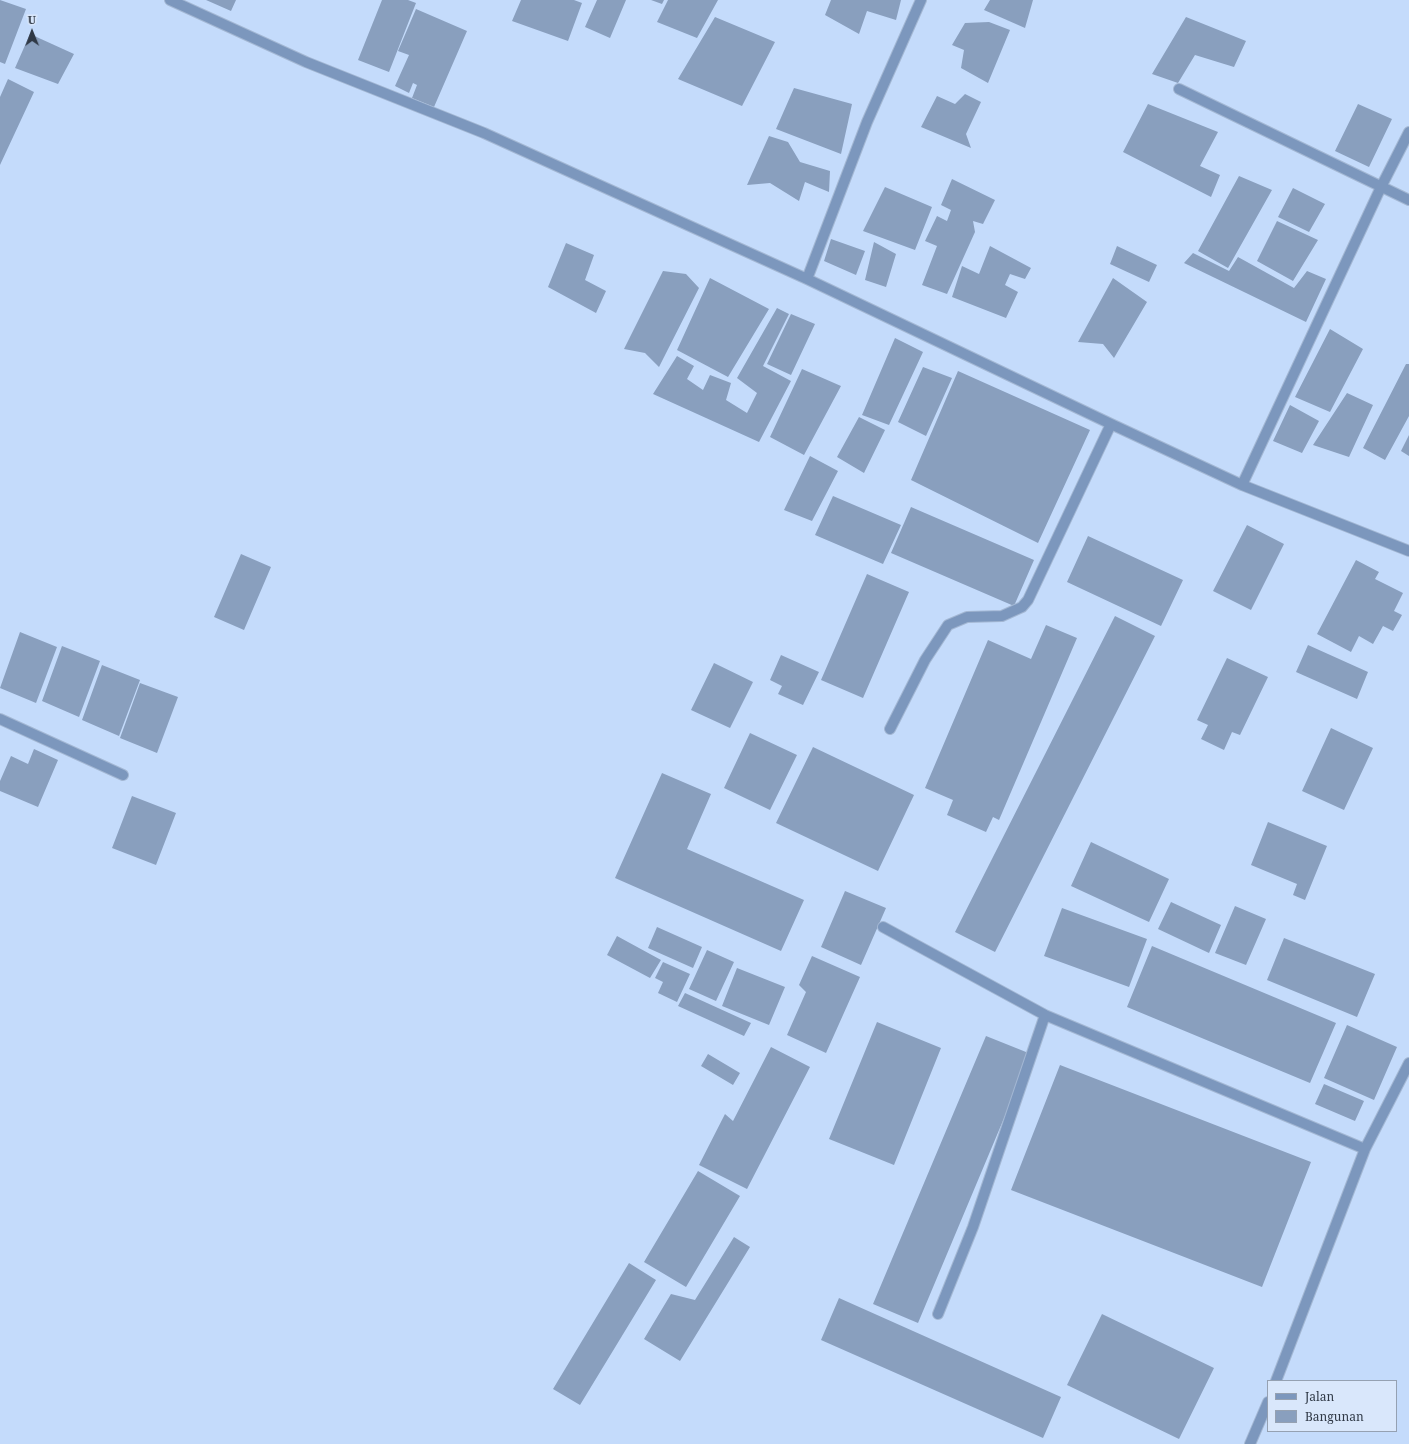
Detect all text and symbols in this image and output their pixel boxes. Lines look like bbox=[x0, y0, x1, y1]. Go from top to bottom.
north arrow bbox=[12, 12, 52, 52]
text: U bbox=[28, 12, 36, 27]
legend bbox=[1267, 1380, 1397, 1432]
text: Jalan bbox=[1305, 1388, 1334, 1405]
text: Bangunan bbox=[1305, 1408, 1364, 1425]

